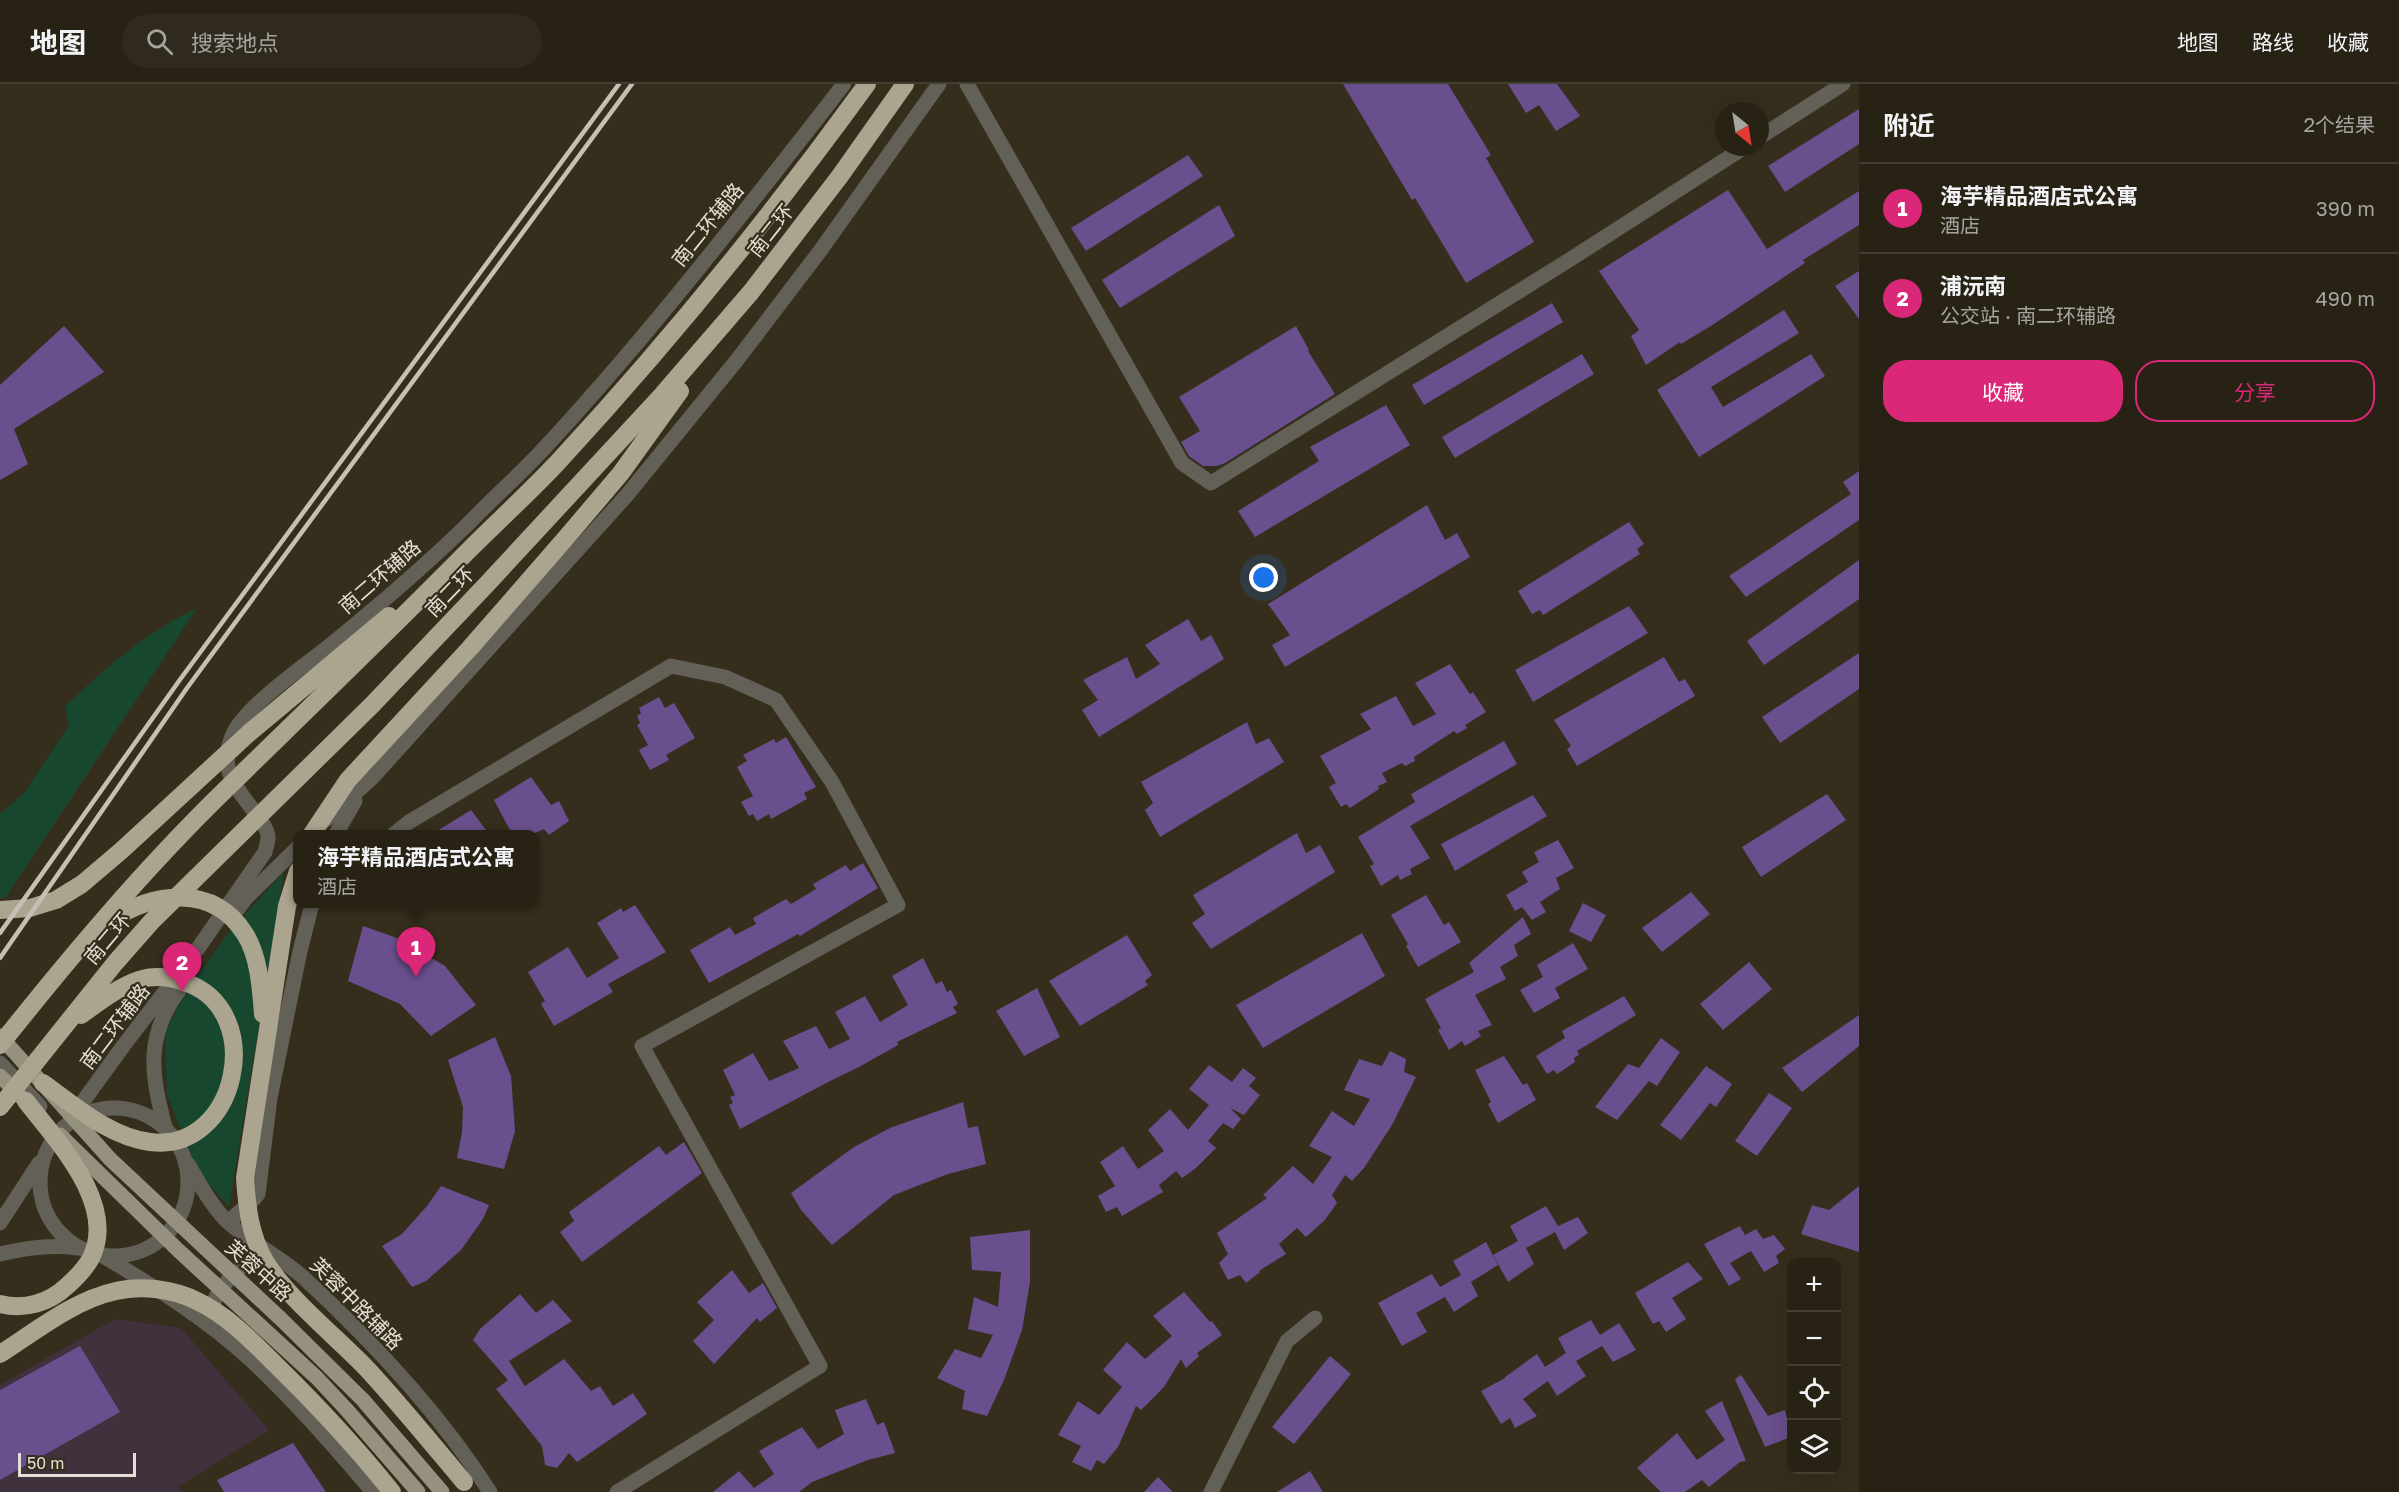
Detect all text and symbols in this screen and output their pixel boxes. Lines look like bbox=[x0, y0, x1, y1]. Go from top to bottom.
search box bbox=[122, 14, 542, 68]
icon: search bbox=[143, 25, 176, 58]
text: 地图 bbox=[30, 26, 86, 59]
text: 搜索地点 bbox=[191, 29, 279, 56]
text: 地图 bbox=[2177, 29, 2219, 55]
text: 路线 bbox=[2252, 29, 2294, 55]
text: 收藏 bbox=[2327, 29, 2369, 55]
north arrow bbox=[1715, 102, 1769, 156]
text: 附近 bbox=[1883, 110, 1935, 141]
text: 2个结果 bbox=[2303, 112, 2375, 136]
street label: 南二环辅路 bbox=[666, 178, 748, 270]
text: 海芋精品酒店式公寓 bbox=[1940, 182, 2138, 209]
text: 1 bbox=[1897, 196, 1908, 220]
text: 390 m bbox=[2316, 196, 2375, 220]
street label: 南二环 bbox=[742, 199, 798, 261]
text: 酒店 bbox=[1940, 213, 1980, 237]
text: 浦沅南 bbox=[1940, 272, 2006, 299]
text: 2 bbox=[1896, 286, 1909, 310]
text: 490 m bbox=[2316, 286, 2375, 310]
text: 公交站 · 南二环辅路 bbox=[1940, 303, 2116, 327]
button: 收藏 bbox=[1883, 360, 2123, 422]
button: 分享 bbox=[2135, 360, 2375, 422]
street label: 南二环辅路 bbox=[333, 534, 425, 618]
street label: 南二环 bbox=[420, 561, 478, 621]
your location bbox=[1249, 563, 1278, 592]
popup bbox=[293, 830, 539, 908]
text: 海芋精品酒店式公寓 bbox=[317, 843, 515, 870]
text: 酒店 bbox=[317, 874, 357, 898]
street label: 南二环 bbox=[79, 907, 135, 969]
pin: 1 bbox=[396, 928, 436, 977]
pin: 2 bbox=[162, 942, 201, 992]
street label: 南二环辅路 bbox=[74, 979, 154, 1073]
street label: 芙蓉中路 bbox=[221, 1234, 297, 1306]
street label: 芙蓉中路辅路 bbox=[306, 1252, 408, 1354]
map controls bbox=[1787, 1258, 1841, 1474]
button: + bbox=[1787, 1258, 1841, 1312]
button: − bbox=[1787, 1312, 1841, 1366]
button: locate bbox=[1787, 1366, 1841, 1420]
button: layers bbox=[1787, 1420, 1841, 1474]
scale bar bbox=[18, 1450, 136, 1478]
text: 50 m bbox=[27, 1453, 64, 1473]

